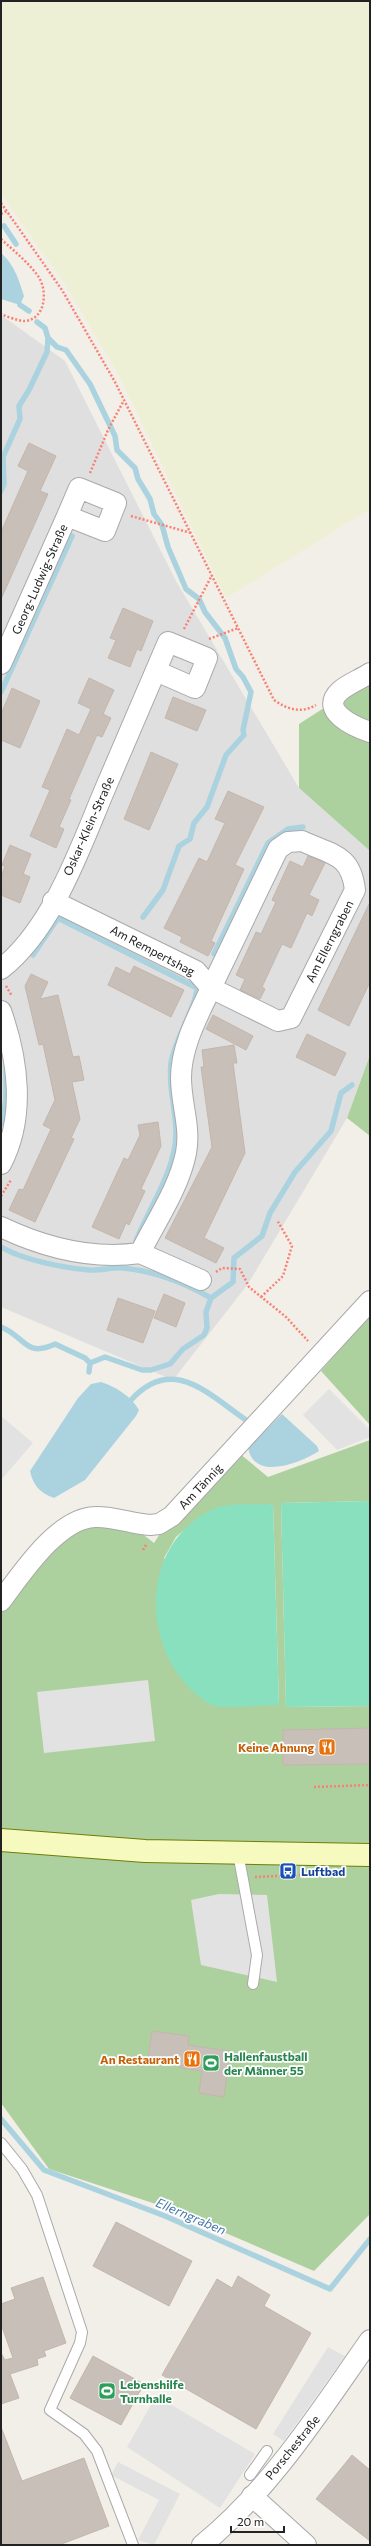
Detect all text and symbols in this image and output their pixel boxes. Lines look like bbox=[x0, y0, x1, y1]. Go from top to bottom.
street label: Georg-Ludwig-Straße bbox=[8, 522, 70, 636]
street label: Oskar-Klein-Straße bbox=[60, 774, 116, 878]
street label: Am Ellerngraben bbox=[302, 898, 356, 984]
street label: Am Rempertshag bbox=[108, 922, 198, 978]
street label: Am Tännig bbox=[175, 1460, 225, 1512]
restaurant icon: Keine Ahnung bbox=[317, 1737, 337, 1757]
place label: Keine Ahnung bbox=[238, 1740, 314, 1754]
bus stop icon: Luftbad bbox=[278, 1861, 298, 1881]
place label: Luftbad bbox=[301, 1864, 345, 1878]
restaurant icon: An Restaurant bbox=[182, 2049, 202, 2069]
place label: Hallenfaustball der Männer 55 bbox=[224, 2049, 308, 2077]
place label: An Restaurant bbox=[100, 2052, 179, 2066]
sports icon: Hallenfaustball der Männer 55 bbox=[201, 2053, 221, 2073]
water label: Ellerngraben bbox=[153, 2194, 229, 2238]
place label: Lebenshilfe Turnhalle bbox=[120, 2377, 184, 2405]
sports icon: Lebenshilfe Turnhalle bbox=[97, 2381, 117, 2401]
street label: Porschestraße bbox=[262, 2412, 322, 2482]
scale bar bbox=[231, 2508, 284, 2534]
text: 20 m bbox=[237, 2514, 264, 2528]

